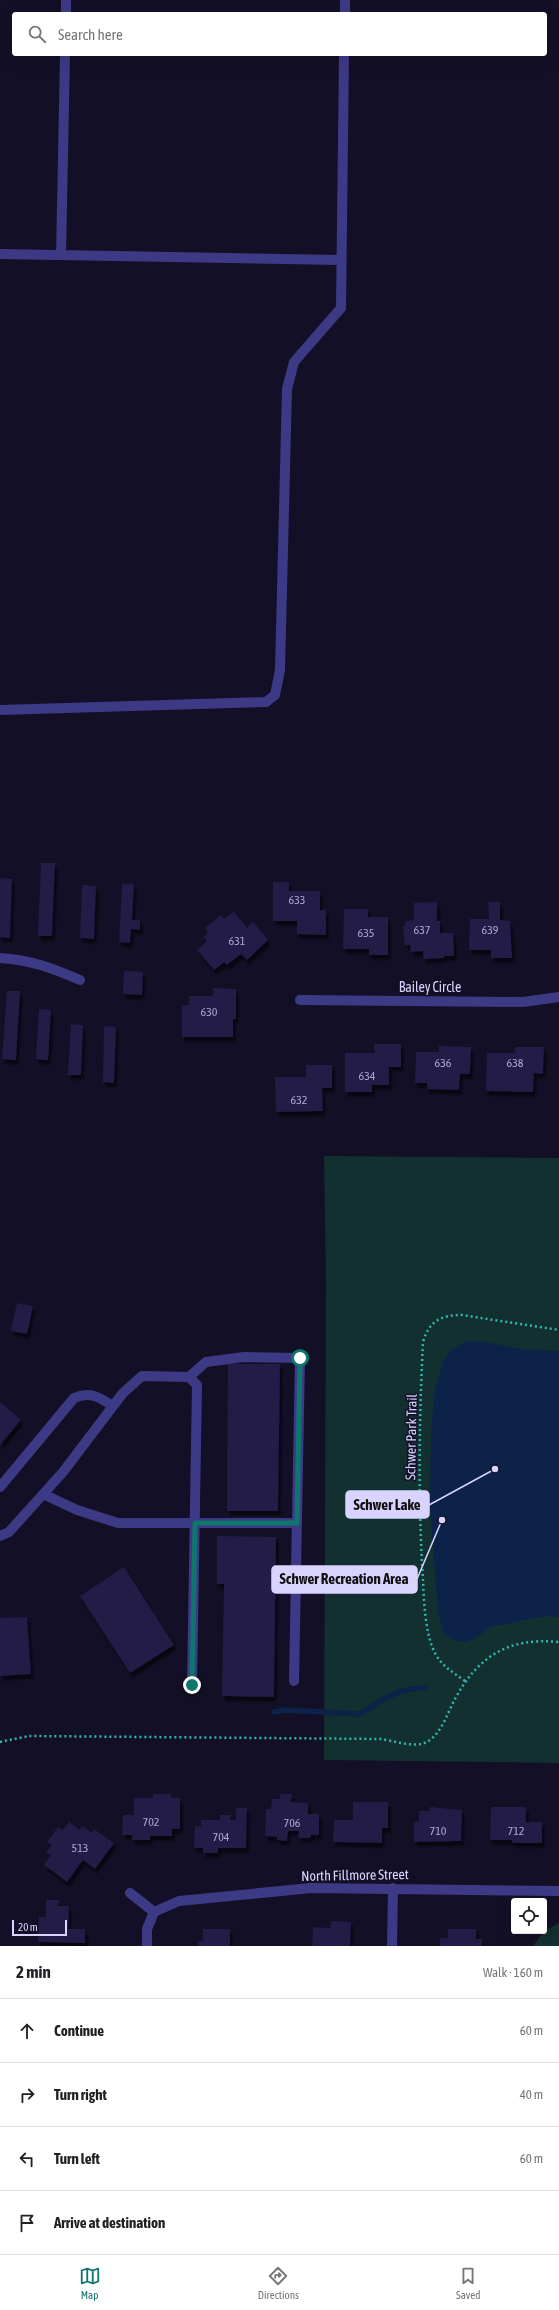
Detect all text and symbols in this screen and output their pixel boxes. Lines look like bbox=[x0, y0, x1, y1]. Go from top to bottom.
search box bbox=[12, 12, 547, 56]
icon: search bbox=[26, 23, 48, 45]
text: Search here bbox=[58, 26, 123, 43]
house number: 633 bbox=[289, 893, 305, 907]
house number: 637 bbox=[414, 923, 431, 937]
house number: 639 bbox=[482, 923, 499, 937]
house number: 635 bbox=[358, 926, 374, 940]
house number: 631 bbox=[229, 934, 246, 948]
street label: Bailey Circle bbox=[399, 979, 461, 995]
house number: 630 bbox=[201, 1005, 218, 1019]
house number: 636 bbox=[435, 1056, 452, 1070]
house number: 638 bbox=[507, 1056, 524, 1070]
house number: 634 bbox=[359, 1069, 376, 1083]
house number: 632 bbox=[291, 1093, 307, 1107]
route start bbox=[291, 1349, 309, 1367]
street label: Schwer Park Trail bbox=[402, 1393, 420, 1480]
callout: Schwer Lake bbox=[346, 1491, 429, 1518]
text: Schwer Lake bbox=[353, 1496, 421, 1513]
callout: Schwer Recreation Area bbox=[272, 1566, 417, 1593]
text: Schwer Recreation Area bbox=[280, 1570, 408, 1587]
route end bbox=[183, 1676, 201, 1694]
house number: 702 bbox=[143, 1815, 159, 1829]
house number: 706 bbox=[284, 1816, 301, 1830]
house number: 710 bbox=[430, 1824, 447, 1838]
house number: 712 bbox=[508, 1824, 524, 1838]
house number: 704 bbox=[213, 1830, 230, 1844]
house number: 513 bbox=[72, 1841, 88, 1855]
street label: North Fillmore Street bbox=[301, 1866, 409, 1884]
map controls bbox=[511, 1898, 547, 1934]
button: locate bbox=[511, 1898, 547, 1934]
scale bar bbox=[12, 1918, 67, 1937]
text: 20 m bbox=[18, 1921, 38, 1933]
text: 2 min bbox=[16, 1962, 51, 1982]
text: Walk · 160 m bbox=[483, 1965, 543, 1980]
icon: ahead bbox=[16, 2020, 38, 2042]
text: Continue bbox=[54, 2022, 104, 2039]
text: 60 m bbox=[520, 2023, 543, 2038]
icon: right bbox=[16, 2084, 38, 2106]
text: Turn right bbox=[54, 2086, 107, 2103]
text: 40 m bbox=[520, 2087, 543, 2102]
icon: left bbox=[16, 2148, 38, 2170]
text: Turn left bbox=[54, 2150, 100, 2167]
text: 60 m bbox=[520, 2151, 543, 2166]
icon: arrive bbox=[16, 2212, 38, 2234]
text: Arrive at destination bbox=[54, 2214, 165, 2231]
tab: Map bbox=[79, 2265, 101, 2301]
tab: Directions bbox=[258, 2265, 299, 2301]
tab: Saved bbox=[456, 2265, 480, 2301]

